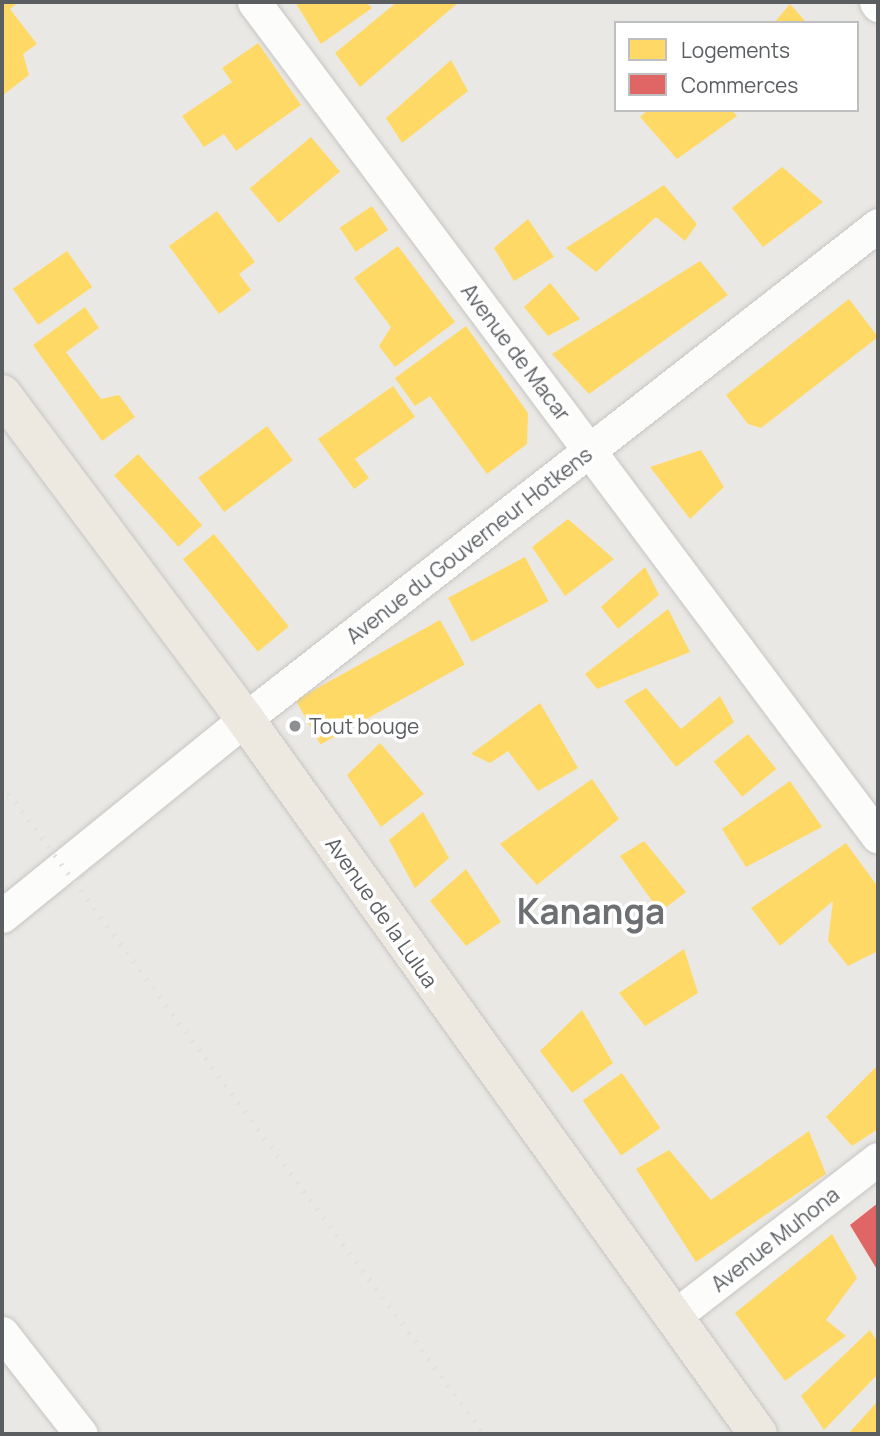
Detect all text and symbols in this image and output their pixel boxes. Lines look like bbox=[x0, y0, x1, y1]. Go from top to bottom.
legend bbox=[614, 21, 859, 112]
text: Logements bbox=[681, 36, 790, 64]
text: Commerces bbox=[681, 71, 798, 99]
street label: Avenue de Macar bbox=[456, 278, 576, 426]
street label: Avenue du Gouverneur Hotkens bbox=[341, 441, 597, 649]
place label: Tout bouge bbox=[309, 713, 419, 739]
marker: Tout bouge bbox=[287, 718, 303, 734]
street label: Avenue de la Lulua bbox=[321, 832, 443, 992]
district label: Kananga bbox=[517, 890, 665, 932]
street label: Avenue Muhona bbox=[706, 1181, 844, 1297]

